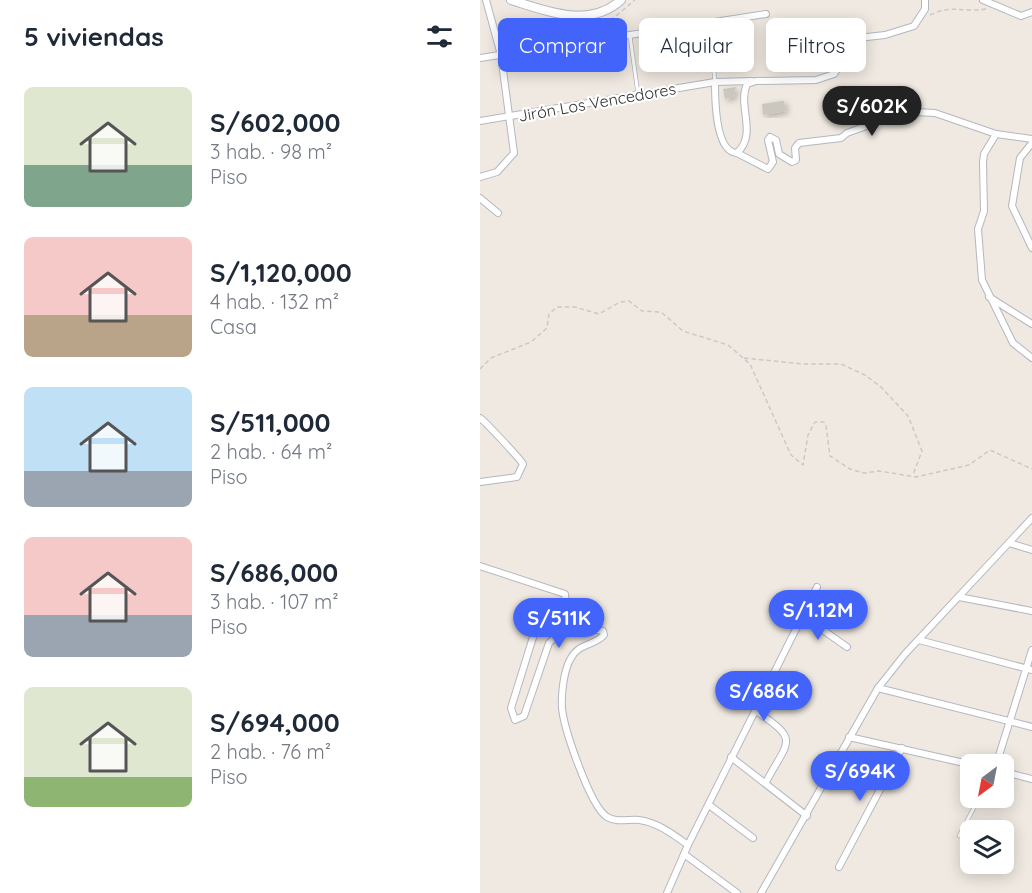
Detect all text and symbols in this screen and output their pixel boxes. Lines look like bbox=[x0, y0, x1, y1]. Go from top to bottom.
chip: Comprar bbox=[498, 18, 627, 72]
chip: Alquilar bbox=[639, 18, 754, 72]
chip: Filtros bbox=[766, 18, 866, 72]
text: 5 viviendas bbox=[24, 20, 164, 53]
icon: filters bbox=[423, 20, 456, 53]
street label: Jirón Los Vencedores bbox=[517, 78, 677, 126]
pin: S/602K bbox=[823, 86, 921, 137]
text: S/602K bbox=[836, 93, 908, 118]
text: S/602,000 bbox=[210, 106, 340, 139]
icon: home bbox=[72, 111, 144, 183]
text: 3 hab. · 98 m² bbox=[210, 139, 332, 164]
text: Piso bbox=[210, 164, 248, 189]
text: S/1,120,000 bbox=[210, 256, 352, 289]
icon: home bbox=[72, 261, 144, 333]
text: 4 hab. · 132 m² bbox=[210, 289, 339, 314]
text: Casa bbox=[210, 314, 257, 339]
text: S/511,000 bbox=[210, 406, 331, 439]
icon: home bbox=[72, 411, 144, 483]
text: 2 hab. · 64 m² bbox=[210, 439, 332, 464]
text: Piso bbox=[210, 464, 248, 489]
text: S/686,000 bbox=[210, 556, 338, 589]
icon: home bbox=[72, 561, 144, 633]
text: 3 hab. · 107 m² bbox=[210, 589, 338, 614]
pin: S/1.12M bbox=[763, 590, 873, 641]
text: S/1.12M bbox=[783, 597, 853, 622]
pin: S/511K bbox=[510, 598, 608, 649]
text: S/511K bbox=[527, 605, 591, 630]
text: Piso bbox=[210, 614, 248, 639]
pin: S/686K bbox=[715, 671, 813, 722]
text: S/686K bbox=[729, 678, 799, 703]
text: S/694,000 bbox=[210, 706, 340, 739]
icon: home bbox=[72, 711, 144, 783]
text: 2 hab. · 76 m² bbox=[210, 739, 331, 764]
pin: S/694K bbox=[811, 751, 909, 802]
north arrow bbox=[960, 754, 1014, 808]
map controls bbox=[960, 754, 1014, 874]
text: S/694K bbox=[825, 758, 895, 783]
text: Piso bbox=[210, 764, 248, 789]
button: layers bbox=[960, 820, 1014, 874]

